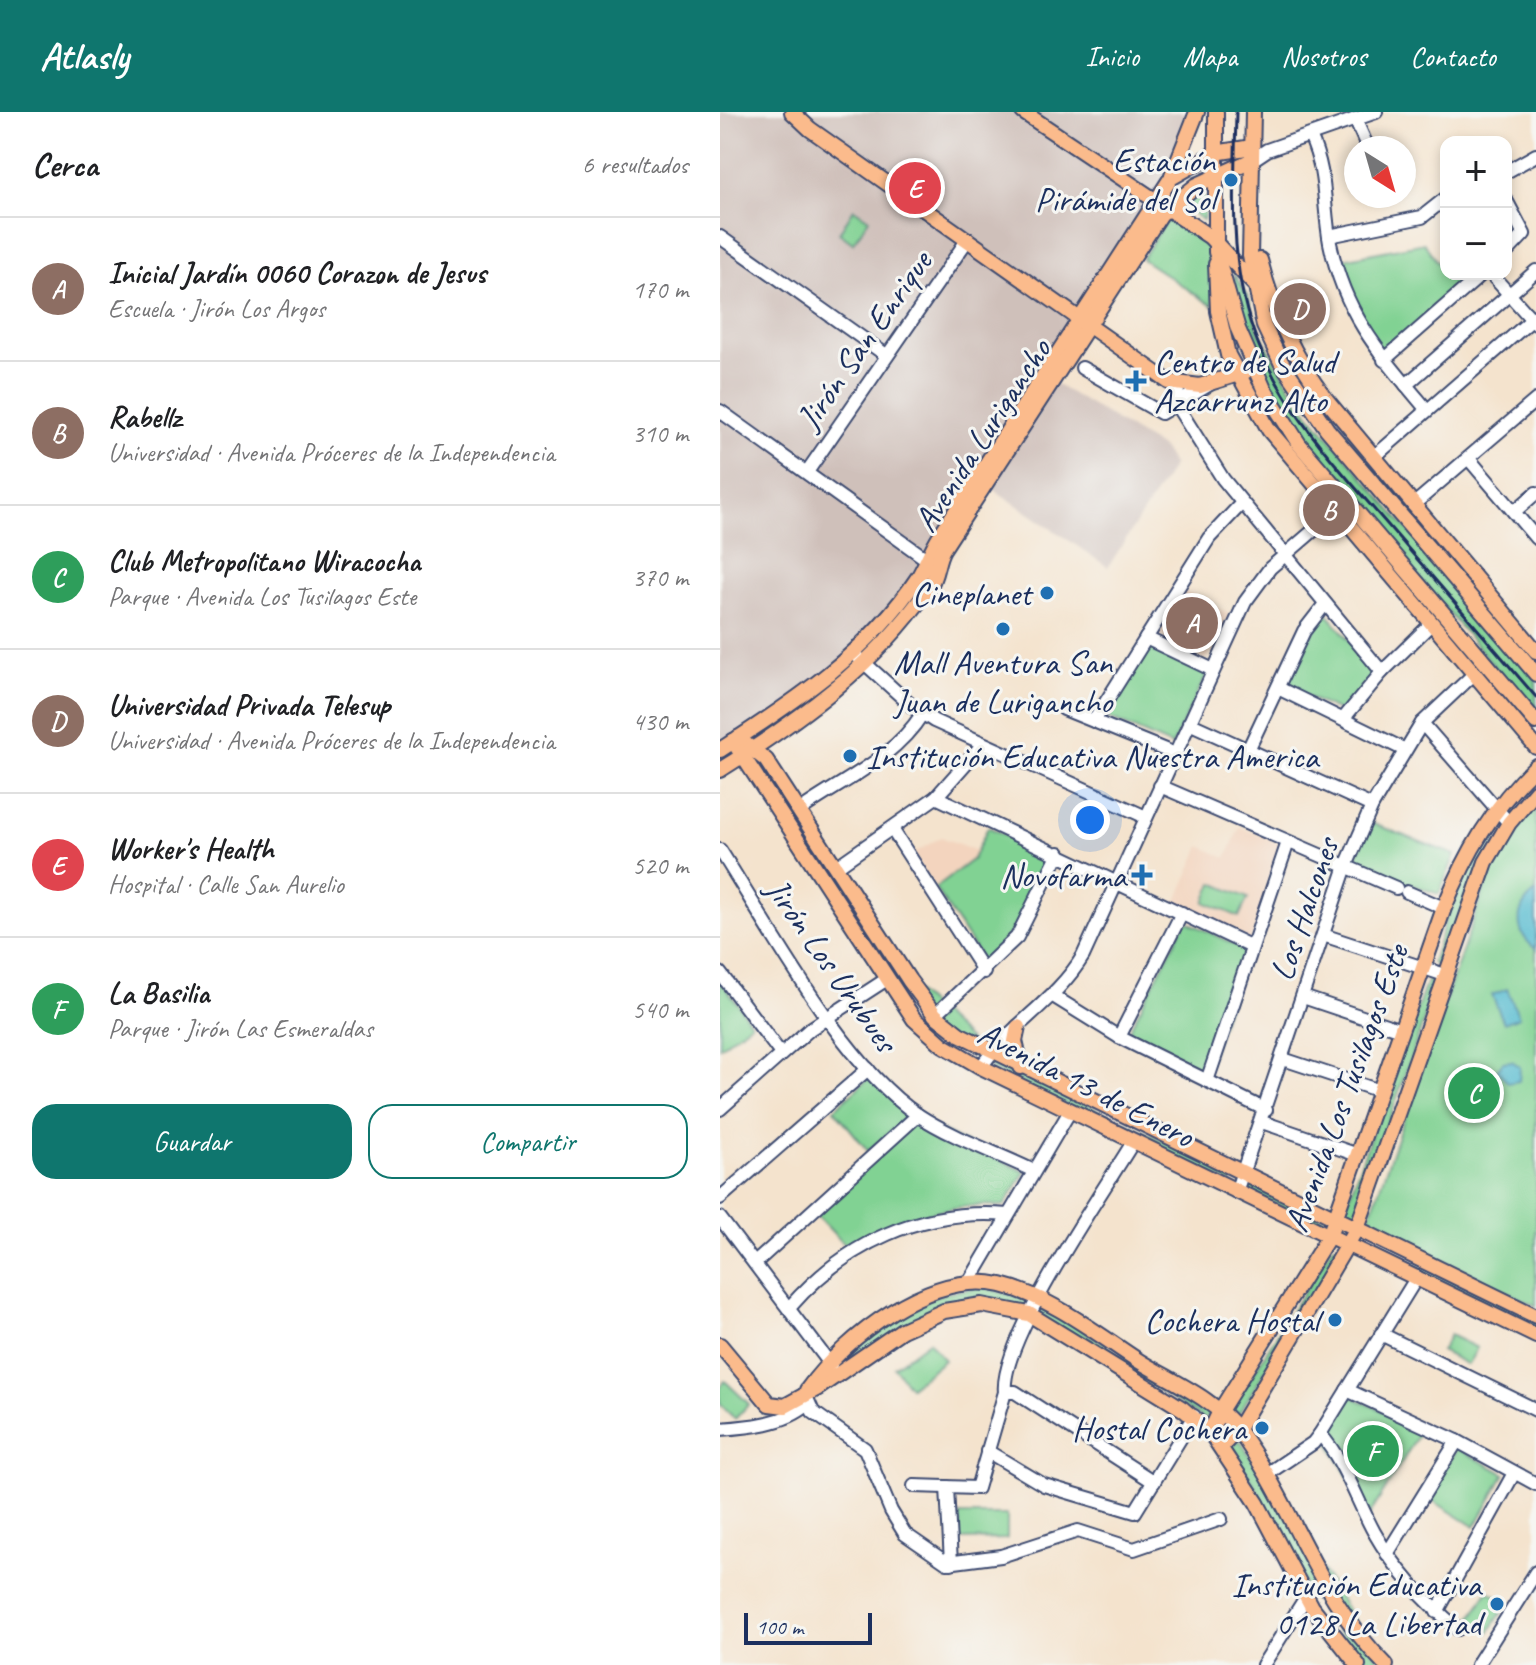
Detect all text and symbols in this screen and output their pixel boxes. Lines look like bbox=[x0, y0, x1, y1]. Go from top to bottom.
text: Atlasly bbox=[40, 33, 129, 80]
text: Inicio bbox=[1085, 39, 1139, 74]
text: Mapa bbox=[1183, 39, 1237, 74]
text: Nosotros bbox=[1281, 39, 1366, 74]
text: Contacto bbox=[1410, 39, 1496, 74]
north arrow bbox=[1344, 136, 1416, 208]
map controls bbox=[1440, 136, 1512, 280]
button: + bbox=[1440, 136, 1512, 208]
place label: Estación Pirámide del Sol bbox=[1035, 139, 1221, 221]
text: Cerca bbox=[32, 143, 98, 186]
text: 6 resultados bbox=[582, 148, 688, 181]
pin: E bbox=[889, 158, 941, 218]
marker: Estación Pirámide del Sol bbox=[1222, 171, 1240, 189]
button: − bbox=[1440, 208, 1512, 280]
street label: Jirón San Enrique bbox=[786, 240, 943, 439]
text: Inicial Jardín 0060 Corazon de Jesus bbox=[108, 254, 486, 292]
text: A bbox=[51, 273, 65, 306]
text: 170 m bbox=[632, 273, 688, 306]
pin: D bbox=[1274, 279, 1326, 339]
text: Escuela · Jirón Los Argos bbox=[108, 292, 325, 325]
street label: Avenida Lurigancho bbox=[904, 329, 1061, 540]
place label: Centro de Salud Azcarrunz Alto bbox=[1154, 340, 1340, 422]
marker: Centro de Salud Azcarrunz Alto bbox=[1125, 370, 1147, 392]
text: Rabellz bbox=[108, 398, 181, 436]
text: B bbox=[51, 417, 65, 450]
text: 310 m bbox=[632, 417, 688, 450]
text: Universidad · Avenida Próceres de la Independencia bbox=[108, 436, 555, 469]
pin: B bbox=[1303, 480, 1355, 540]
text: Club Metropolitano Wiracocha bbox=[108, 542, 420, 580]
text: C bbox=[52, 561, 64, 594]
text: 370 m bbox=[632, 561, 688, 594]
place label: Cineplanet bbox=[912, 572, 1035, 615]
text: Parque · Avenida Los Tusilagos Este bbox=[108, 580, 416, 613]
marker: Cineplanet bbox=[1038, 584, 1056, 602]
pin: A bbox=[1166, 593, 1218, 653]
marker: Mall Aventura San Juan de Lurigancho bbox=[994, 620, 1012, 638]
place label: Mall Aventura San Juan de Lurigancho bbox=[892, 641, 1114, 723]
text: Universidad Privada Telesup bbox=[108, 686, 390, 724]
text: D bbox=[50, 705, 66, 738]
text: 430 m bbox=[632, 705, 688, 738]
text: Universidad · Avenida Próceres de la Independencia bbox=[108, 724, 555, 757]
place label: Institución Educativa Nuestra America bbox=[866, 735, 1320, 778]
marker: Institución Educativa Nuestra America bbox=[841, 747, 859, 765]
your location bbox=[1070, 800, 1110, 840]
text: Worker's Health bbox=[108, 830, 274, 868]
street label: Los Halcones bbox=[1260, 830, 1349, 986]
text: E bbox=[51, 849, 65, 882]
text: 520 m bbox=[632, 849, 688, 882]
place label: Novofarma bbox=[1000, 854, 1128, 897]
marker: Novofarma bbox=[1133, 866, 1151, 884]
text: Hospital · Calle San Aurelio bbox=[108, 868, 344, 901]
street label: Jirón Los Urubues bbox=[755, 868, 909, 1062]
street label: Avenida Los Tusilagos Este bbox=[1274, 937, 1419, 1237]
text: La Basilia bbox=[108, 974, 209, 1012]
text: F bbox=[52, 993, 64, 1026]
text: 540 m bbox=[632, 993, 688, 1026]
street label: Avenida 13 de Enero bbox=[971, 1011, 1203, 1158]
text: Parque · Jirón Las Esmeraldas bbox=[108, 1012, 373, 1045]
pin: C bbox=[1448, 1063, 1500, 1123]
button: Guardar bbox=[32, 1104, 352, 1179]
button: Compartir bbox=[368, 1104, 688, 1179]
place label: Cochera Hostal bbox=[1145, 1299, 1325, 1342]
marker: Cochera Hostal bbox=[1326, 1311, 1344, 1329]
place label: Hostal Cochera bbox=[1072, 1407, 1248, 1450]
marker: Hostal Cochera bbox=[1253, 1419, 1271, 1437]
pin: F bbox=[1347, 1421, 1399, 1481]
place label: Institución Educativa 0128 La Libertad bbox=[1232, 1563, 1486, 1645]
marker: Institución Educativa 0128 La Libertad bbox=[1488, 1595, 1506, 1613]
scale bar bbox=[744, 1609, 872, 1645]
text: 100 m bbox=[756, 1613, 803, 1641]

